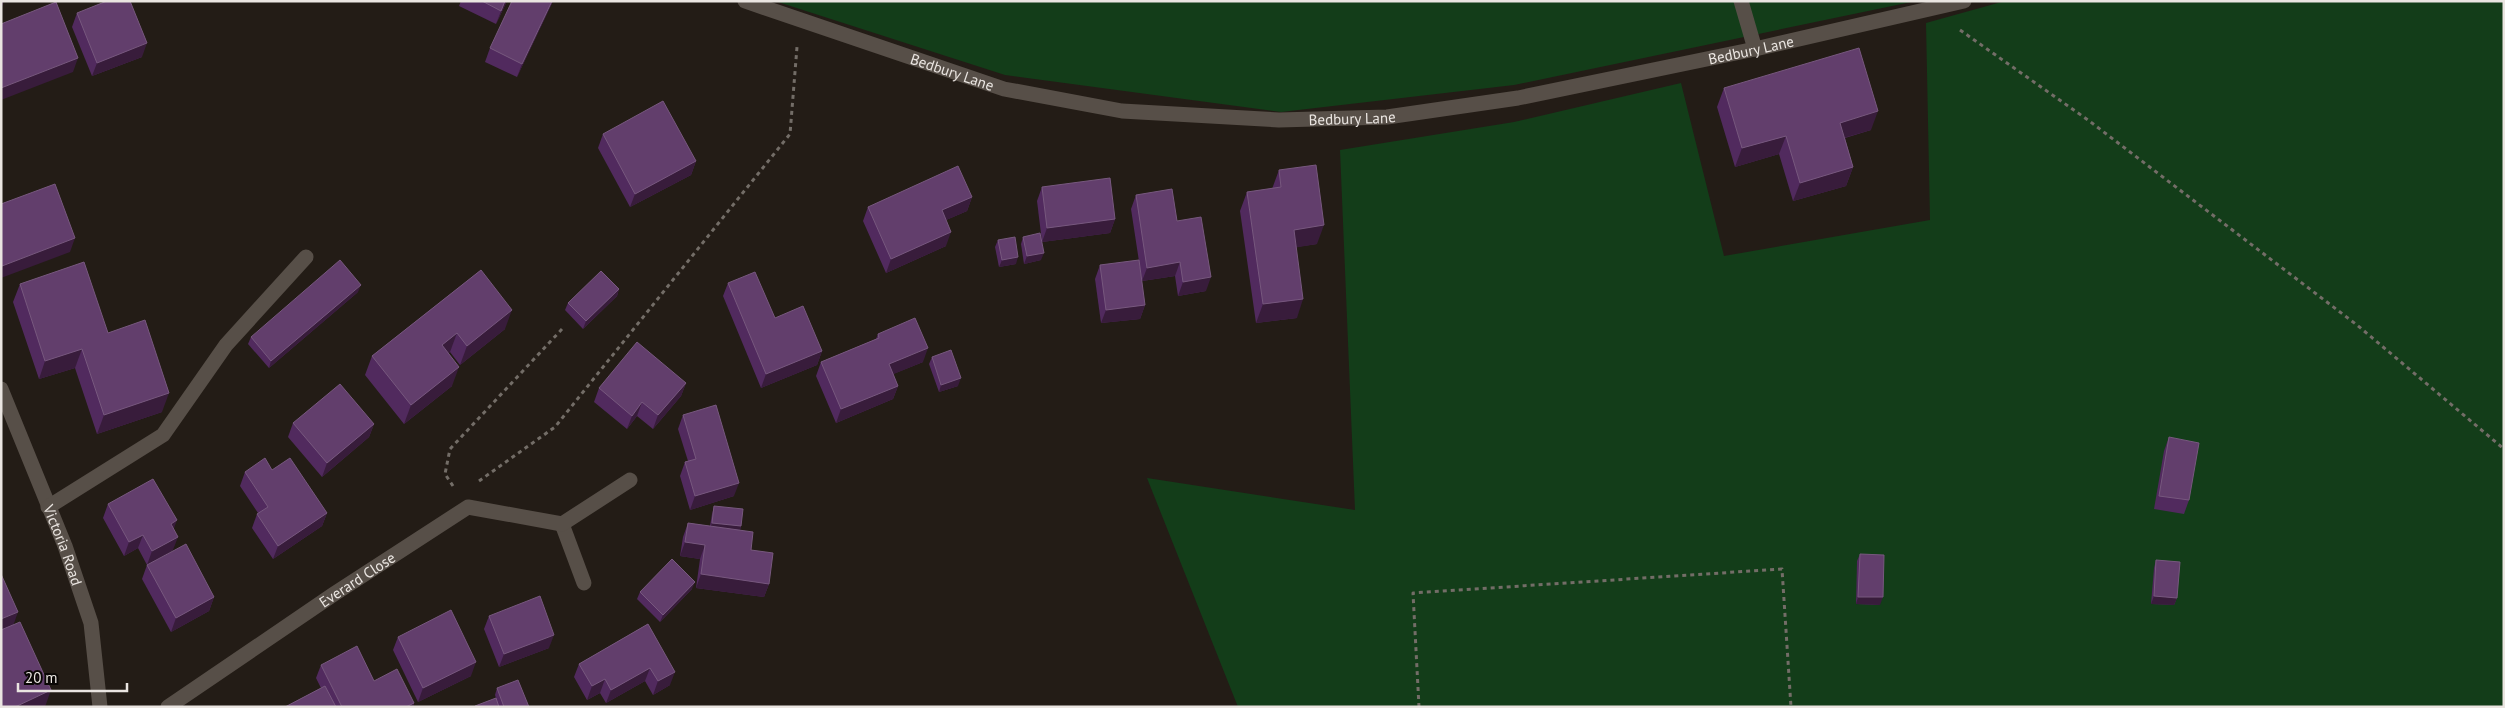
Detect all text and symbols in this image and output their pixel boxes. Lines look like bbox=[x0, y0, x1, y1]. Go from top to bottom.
street label: Bedbury Lane bbox=[1706, 31, 1795, 68]
street label: Bedbury Lane bbox=[908, 48, 997, 94]
street label: Bedbury Lane bbox=[1308, 106, 1397, 129]
street label: Victoria Road bbox=[39, 501, 87, 588]
street label: Everard Close bbox=[315, 547, 399, 611]
scale bar bbox=[18, 660, 126, 692]
text: 20 m bbox=[25, 668, 58, 687]

